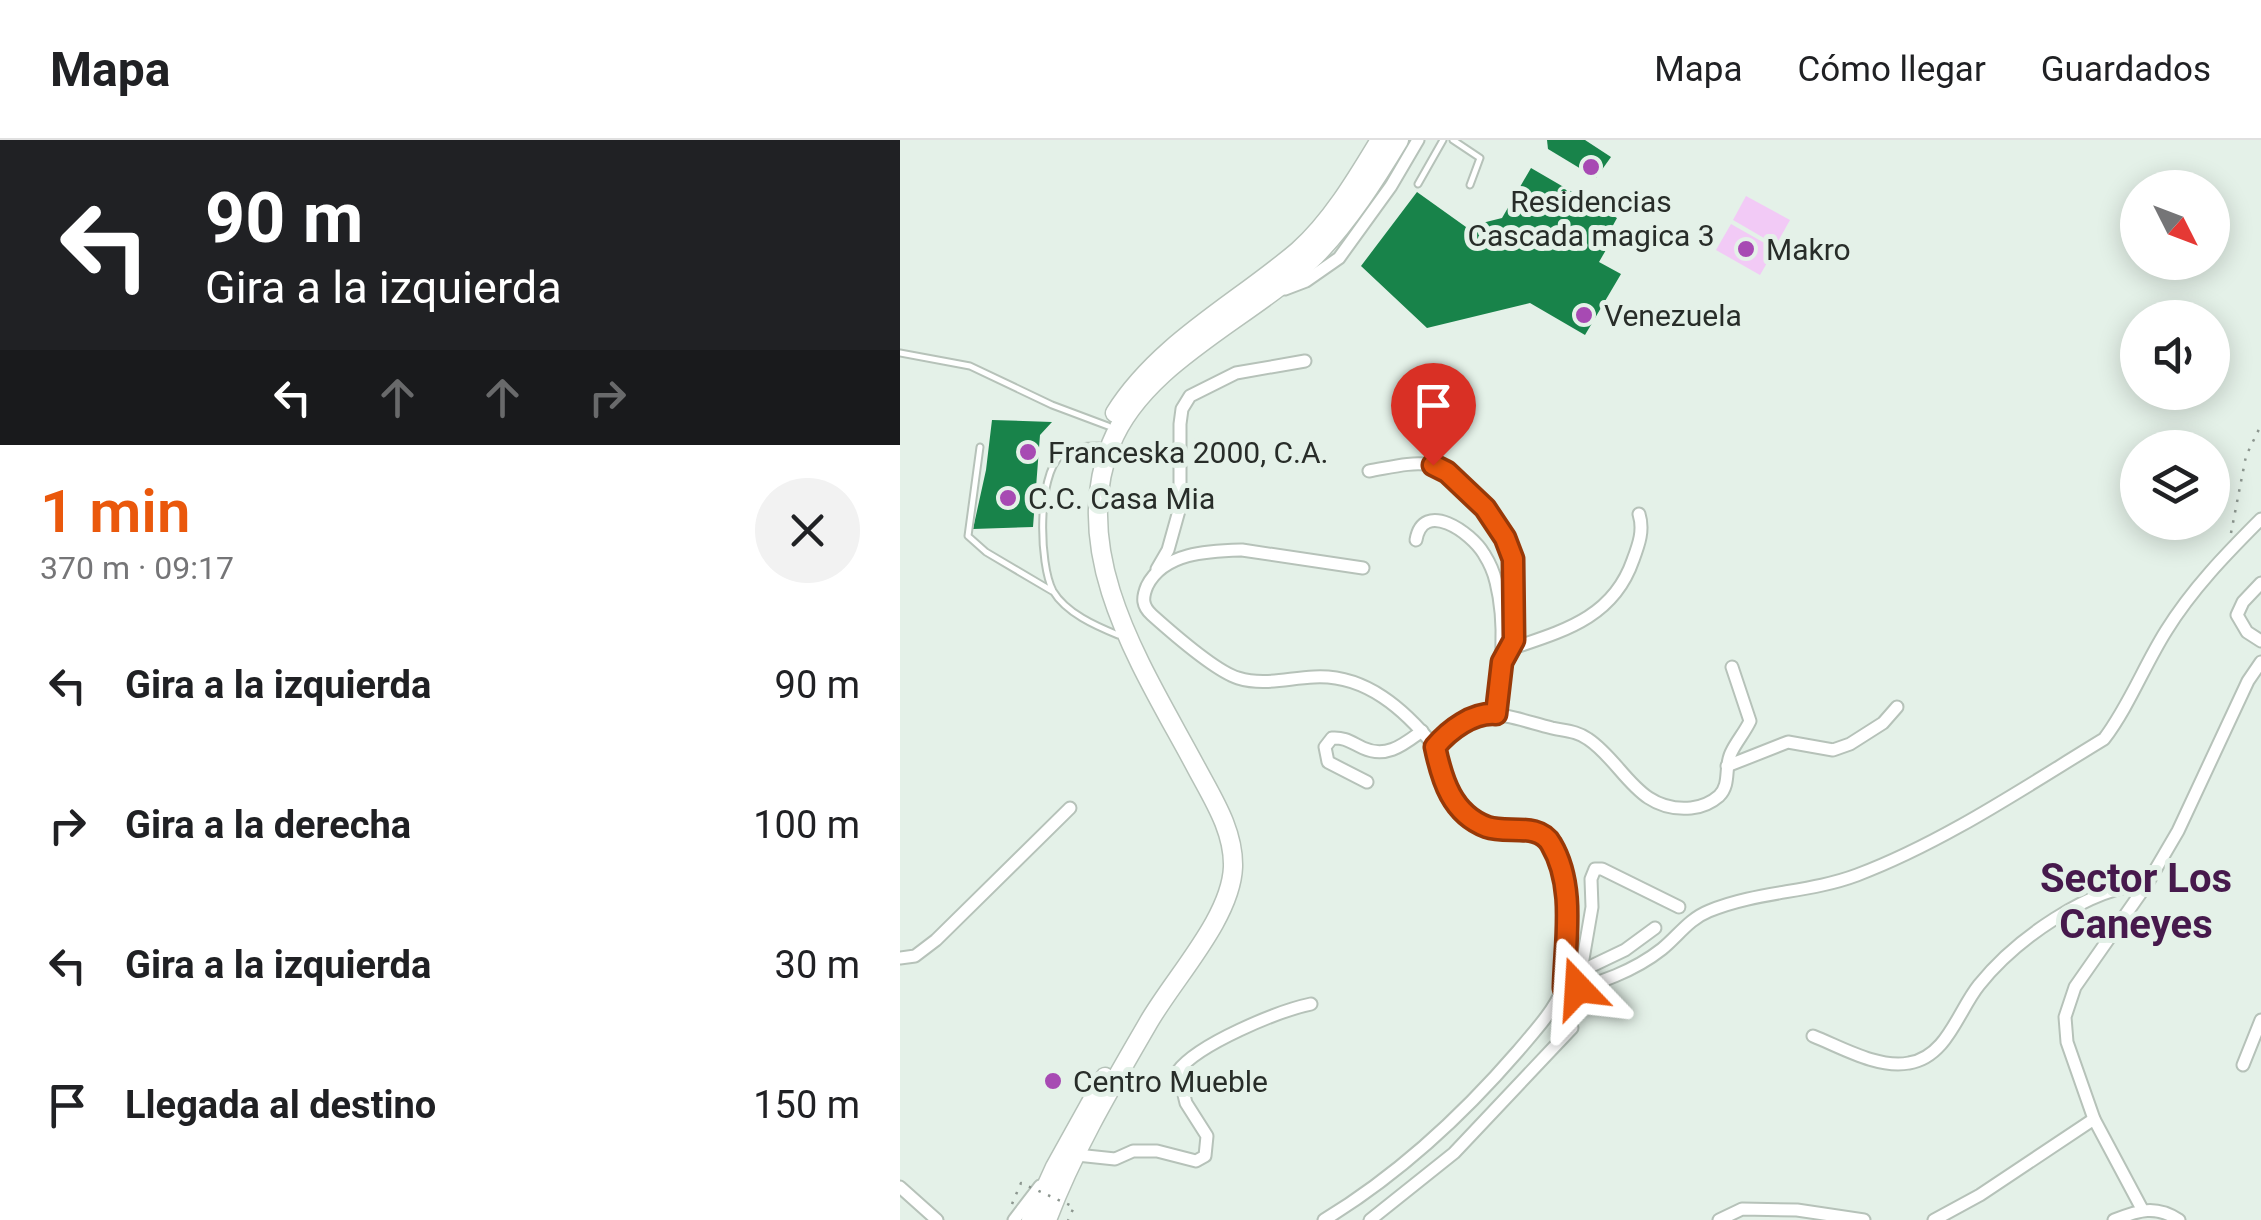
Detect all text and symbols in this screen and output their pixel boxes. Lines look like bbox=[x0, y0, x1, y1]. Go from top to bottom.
text: Mapa bbox=[50, 41, 170, 98]
text: Mapa bbox=[1654, 49, 1743, 90]
text: Cómo llegar bbox=[1798, 49, 1986, 90]
text: Guardados bbox=[2041, 49, 2211, 90]
marker: Residencias Cascada magica 3 bbox=[1580, 156, 1602, 178]
north arrow bbox=[2120, 170, 2230, 280]
map controls bbox=[2120, 170, 2230, 540]
text: 90 m bbox=[205, 177, 363, 259]
icon: left bbox=[40, 180, 170, 310]
place label: Residencias Cascada magica 3 bbox=[1467, 184, 1715, 253]
place label: Makro bbox=[1766, 232, 1851, 267]
marker: Makro bbox=[1735, 238, 1757, 260]
text: Gira a la izquierda bbox=[205, 261, 562, 314]
place label: Venezuela bbox=[1604, 298, 1742, 333]
button: sound bbox=[2120, 300, 2230, 410]
marker: Venezuela bbox=[1573, 304, 1595, 326]
pin bbox=[1391, 363, 1476, 466]
icon: left bbox=[265, 370, 320, 425]
icon: ahead bbox=[370, 370, 425, 425]
icon: ahead bbox=[475, 370, 530, 425]
icon: right bbox=[580, 370, 635, 425]
icon: arrive bbox=[1406, 378, 1461, 433]
button: layers bbox=[2120, 430, 2230, 540]
place label: Franceska 2000, C.A. bbox=[1048, 435, 1328, 470]
marker: Franceska 2000, C.A. bbox=[1017, 441, 1039, 463]
text: 1 min bbox=[40, 476, 190, 547]
button: close bbox=[755, 478, 860, 583]
place label: C.C. Casa Mia bbox=[1028, 481, 1215, 516]
marker: C.C. Casa Mia bbox=[997, 487, 1019, 509]
text: 370 m · 09:17 bbox=[40, 549, 234, 587]
icon: left bbox=[40, 658, 95, 713]
text: Gira a la izquierda bbox=[125, 663, 431, 707]
text: 90 m bbox=[775, 663, 860, 707]
icon: right bbox=[40, 798, 95, 853]
text: Gira a la derecha bbox=[125, 803, 411, 847]
text: 100 m bbox=[753, 803, 860, 847]
district label: Sector Los Caneyes bbox=[2040, 855, 2232, 948]
position arrow bbox=[1526, 936, 1630, 1040]
icon: left bbox=[40, 938, 95, 993]
text: Gira a la izquierda bbox=[125, 943, 431, 987]
text: 30 m bbox=[775, 943, 860, 987]
place label: Centro Mueble bbox=[1073, 1064, 1268, 1099]
marker: Centro Mueble bbox=[1042, 1070, 1064, 1092]
icon: arrive bbox=[40, 1078, 95, 1133]
text: Llegada al destino bbox=[125, 1083, 436, 1127]
text: 150 m bbox=[753, 1083, 860, 1127]

